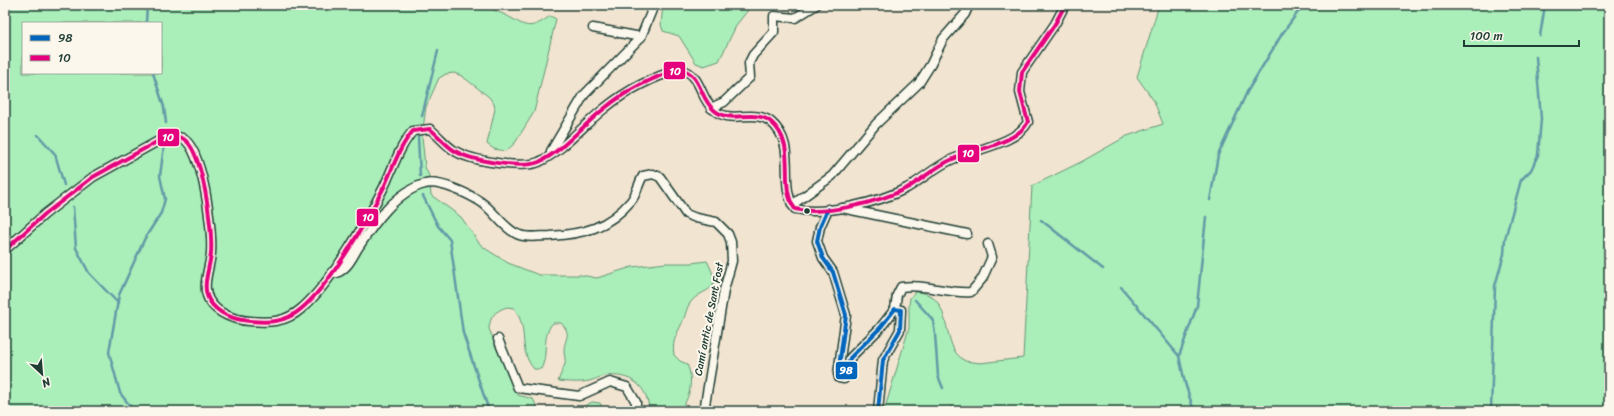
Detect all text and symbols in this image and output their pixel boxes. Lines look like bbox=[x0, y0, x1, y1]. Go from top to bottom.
legend bbox=[22, 22, 162, 74]
scale bar bbox=[1464, 22, 1579, 48]
text: 100 m bbox=[1470, 25, 1503, 47]
text: 98 bbox=[58, 27, 73, 49]
text: 10 bbox=[58, 47, 71, 69]
line badge: 10 bbox=[663, 61, 686, 80]
text: 10 bbox=[669, 62, 681, 81]
line badge: 10 bbox=[157, 128, 180, 147]
text: 10 bbox=[162, 128, 174, 147]
line badge: 10 bbox=[957, 144, 980, 163]
text: 10 bbox=[962, 144, 974, 163]
unlabelled marker bbox=[802, 206, 812, 216]
line badge: 10 bbox=[356, 208, 379, 227]
text: 10 bbox=[362, 208, 374, 227]
street label: Camí antic de Sant Fost bbox=[689, 260, 729, 377]
north arrow bbox=[22, 354, 62, 394]
line badge: 98 bbox=[835, 361, 858, 380]
text: 98 bbox=[839, 361, 853, 380]
text: N bbox=[38, 372, 55, 393]

